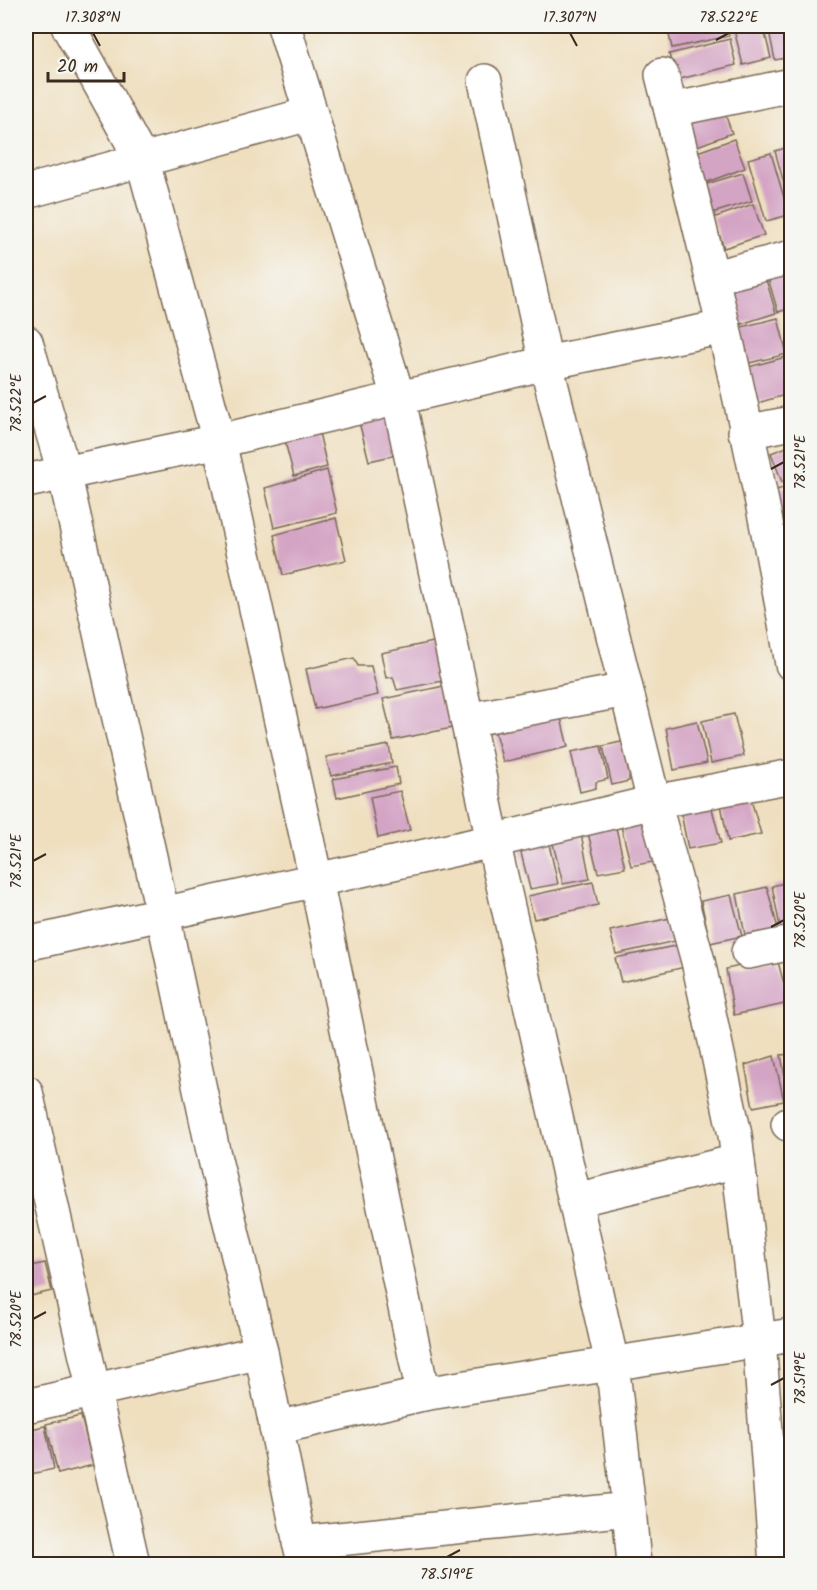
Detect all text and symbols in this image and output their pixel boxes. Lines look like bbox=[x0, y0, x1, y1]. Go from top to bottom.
text: 17.308°N bbox=[65, 6, 121, 30]
text: 17.307°N bbox=[543, 6, 597, 30]
text: 78.522°E bbox=[700, 6, 760, 30]
scale bar bbox=[48, 45, 124, 83]
text: 20 m bbox=[57, 53, 98, 82]
text: 78.522°E bbox=[5, 372, 29, 432]
text: 78.521°E bbox=[789, 433, 813, 489]
text: 78.521°E bbox=[5, 832, 29, 888]
text: 78.520°E bbox=[789, 890, 813, 949]
text: 78.520°E bbox=[5, 1289, 29, 1348]
text: 78.519°E bbox=[789, 1350, 813, 1405]
text: 78.519°E bbox=[420, 1563, 475, 1587]

